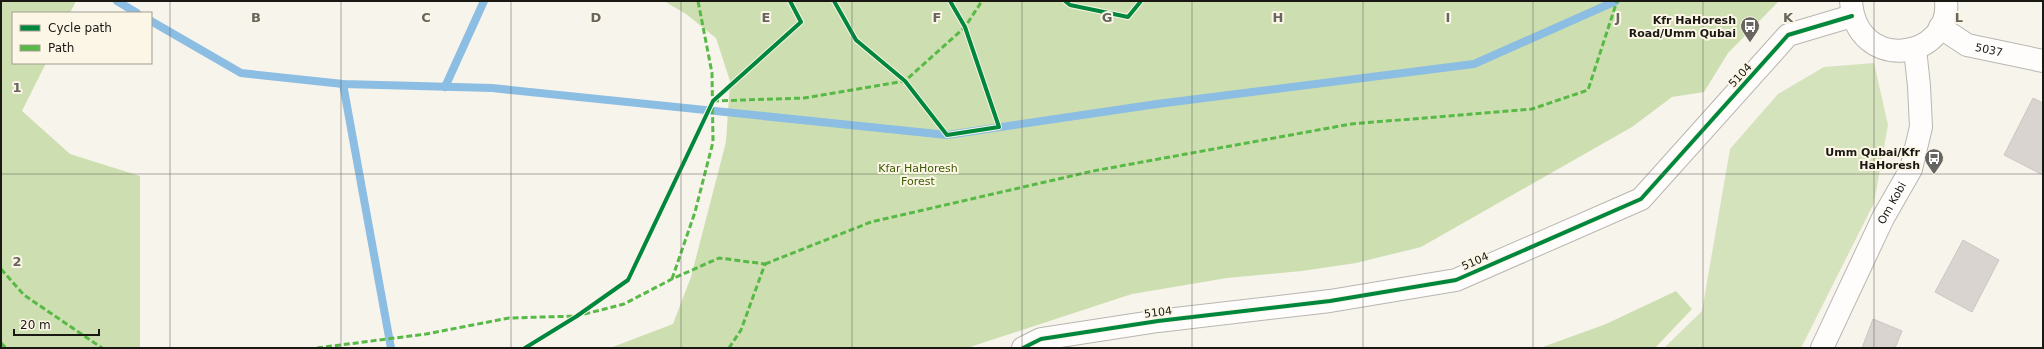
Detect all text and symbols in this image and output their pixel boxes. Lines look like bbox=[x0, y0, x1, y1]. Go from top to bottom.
text: B bbox=[251, 10, 261, 25]
text: C bbox=[421, 10, 431, 25]
text: D bbox=[591, 10, 602, 25]
text: E bbox=[762, 10, 770, 25]
text: F bbox=[933, 10, 941, 25]
text: G bbox=[1102, 10, 1112, 25]
text: H bbox=[1273, 10, 1283, 25]
text: I bbox=[1446, 10, 1450, 25]
text: J bbox=[1615, 10, 1620, 25]
text: K bbox=[1783, 10, 1794, 25]
text: L bbox=[1955, 10, 1963, 25]
legend bbox=[12, 12, 152, 64]
place label: Kfr HaHoresh Road/Umm Qubai bbox=[1629, 14, 1736, 40]
bus stop icon: Kfr HaHoresh Road/Umm Qubai bbox=[1739, 15, 1761, 43]
text: Cycle path bbox=[48, 21, 112, 35]
text: Path bbox=[48, 41, 74, 55]
street label: 5037 bbox=[1974, 41, 2004, 59]
street label: 5104 bbox=[1726, 61, 1755, 90]
text: 1 bbox=[12, 80, 22, 95]
place label: Umm Qubai/Kfr HaHoresh bbox=[1825, 146, 1921, 172]
bus stop icon: Umm Qubai/Kfr HaHoresh bbox=[1923, 147, 1945, 175]
park label: Kfar HaHoresh Forest bbox=[878, 162, 958, 188]
street label: Om Kobi bbox=[1875, 180, 1909, 226]
street label: 5104 bbox=[1460, 250, 1491, 273]
text: 2 bbox=[12, 254, 22, 269]
street label: 5104 bbox=[1143, 304, 1173, 321]
scale bar bbox=[14, 311, 99, 337]
text: 20 m bbox=[20, 318, 51, 332]

